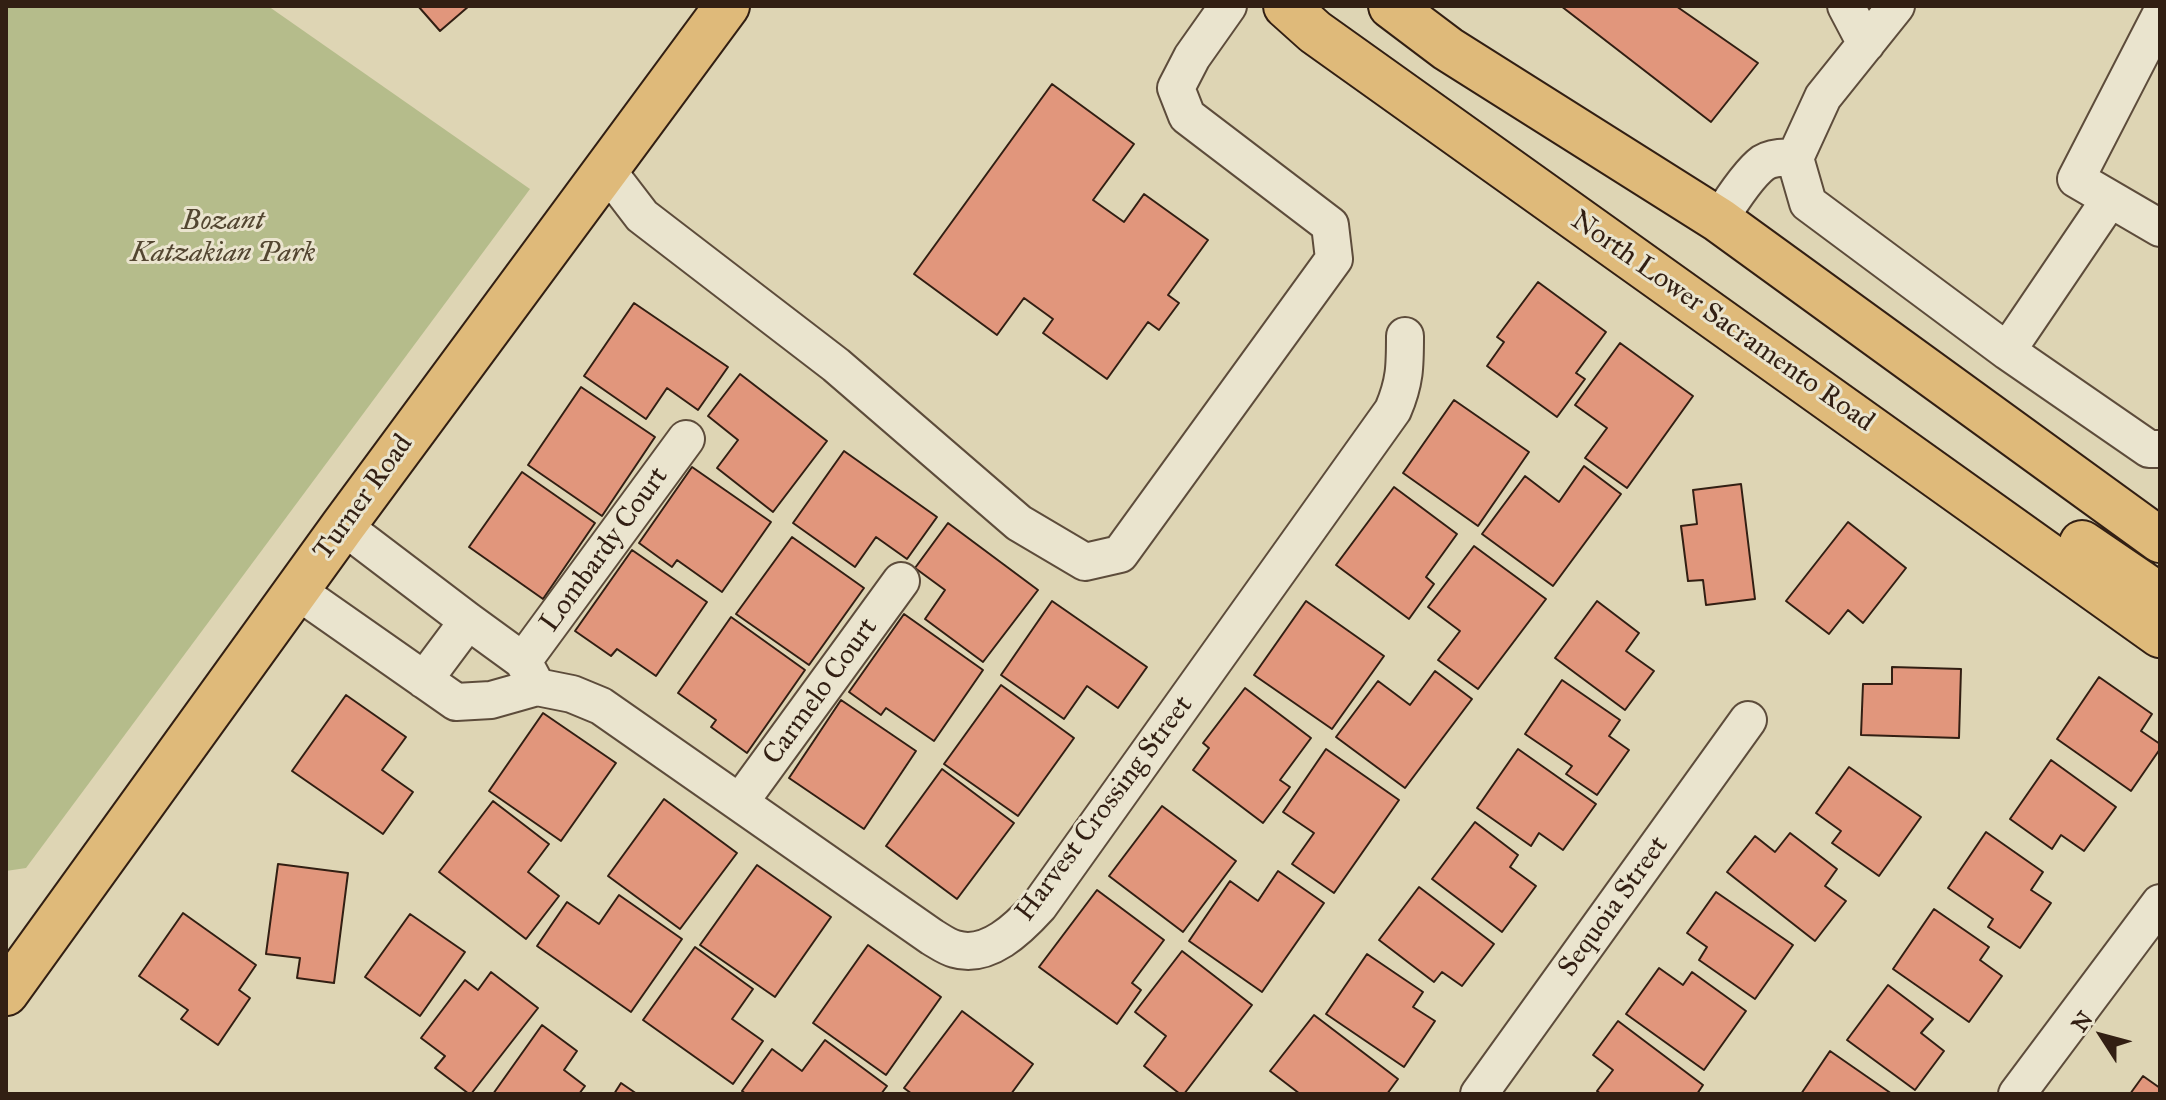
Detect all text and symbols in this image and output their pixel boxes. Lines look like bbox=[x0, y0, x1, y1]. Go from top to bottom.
street label: North Lower Sacramento Road bbox=[1564, 204, 1880, 440]
park label: Bozant Katzakian Park bbox=[130, 205, 316, 271]
street label: Turner Road bbox=[307, 429, 421, 567]
street label: Lombardy Court bbox=[534, 461, 676, 639]
street label: Carmelo Court bbox=[757, 612, 885, 772]
street label: Harvest Crossing Street bbox=[1009, 690, 1201, 928]
street label: Sequoia Street bbox=[1552, 830, 1676, 984]
north arrow bbox=[2062, 996, 2142, 1076]
text: N bbox=[2066, 1006, 2099, 1037]

